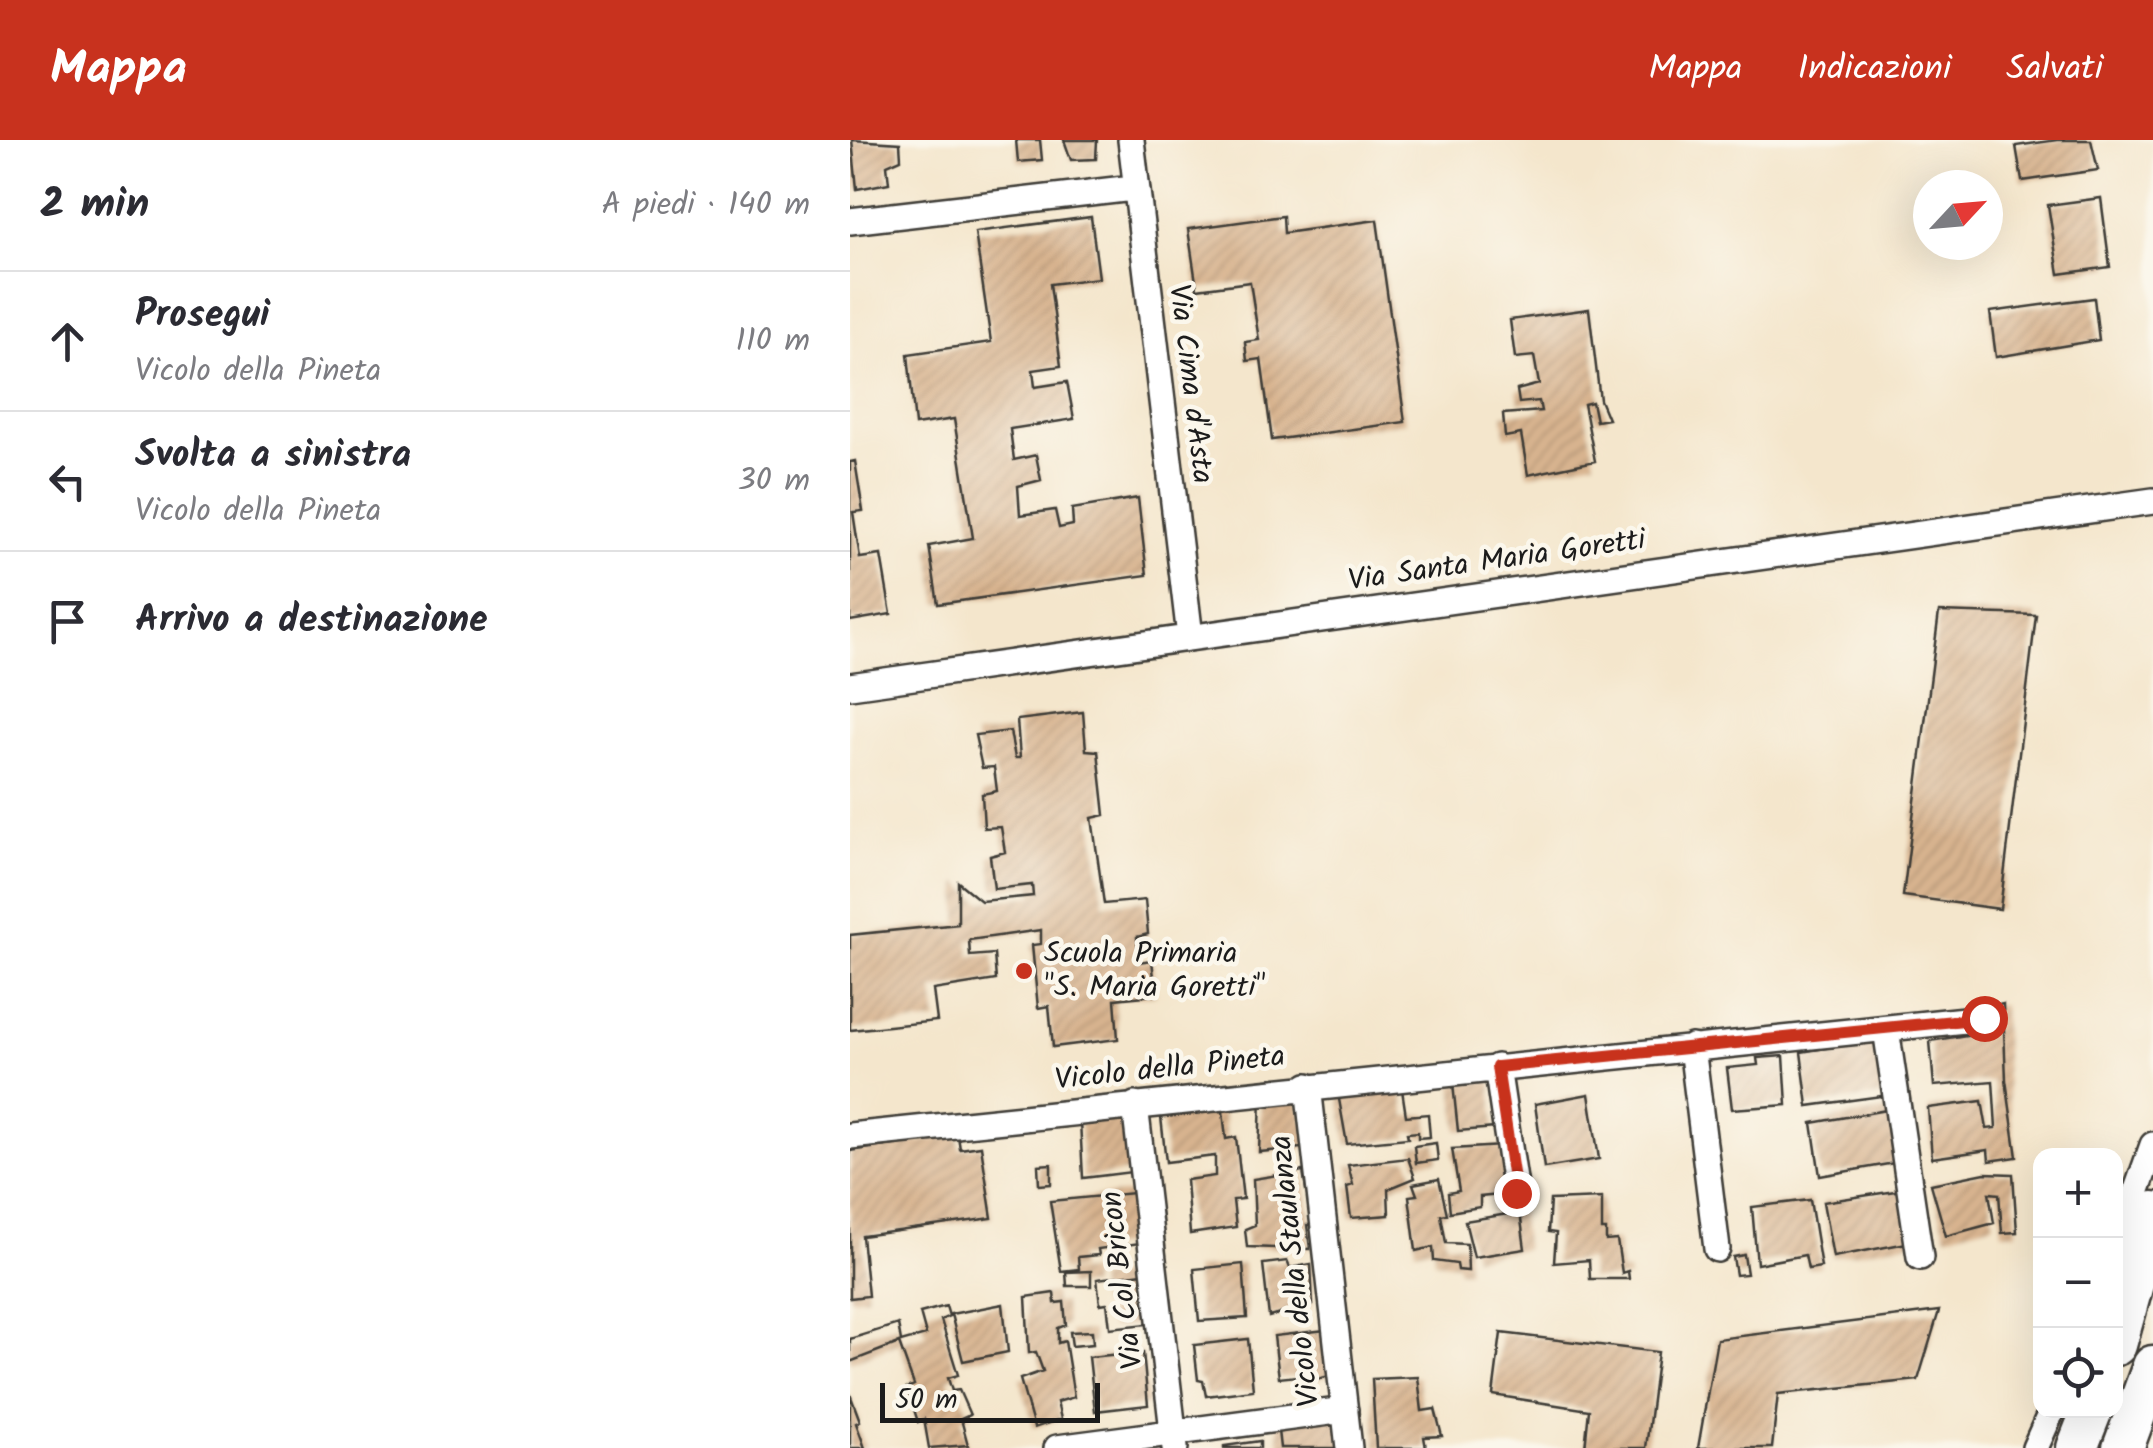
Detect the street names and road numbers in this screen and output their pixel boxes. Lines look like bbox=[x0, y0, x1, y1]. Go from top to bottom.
street label: Via Cima d'Asta bbox=[1154, 282, 1226, 486]
street label: Via Santa Maria Goretti bbox=[1345, 516, 1650, 606]
street label: Vicolo della Pineta bbox=[1053, 1033, 1287, 1105]
street label: Vicolo della Staulanza bbox=[1258, 1133, 1334, 1409]
street label: Via Col Bricon bbox=[1088, 1188, 1158, 1372]

